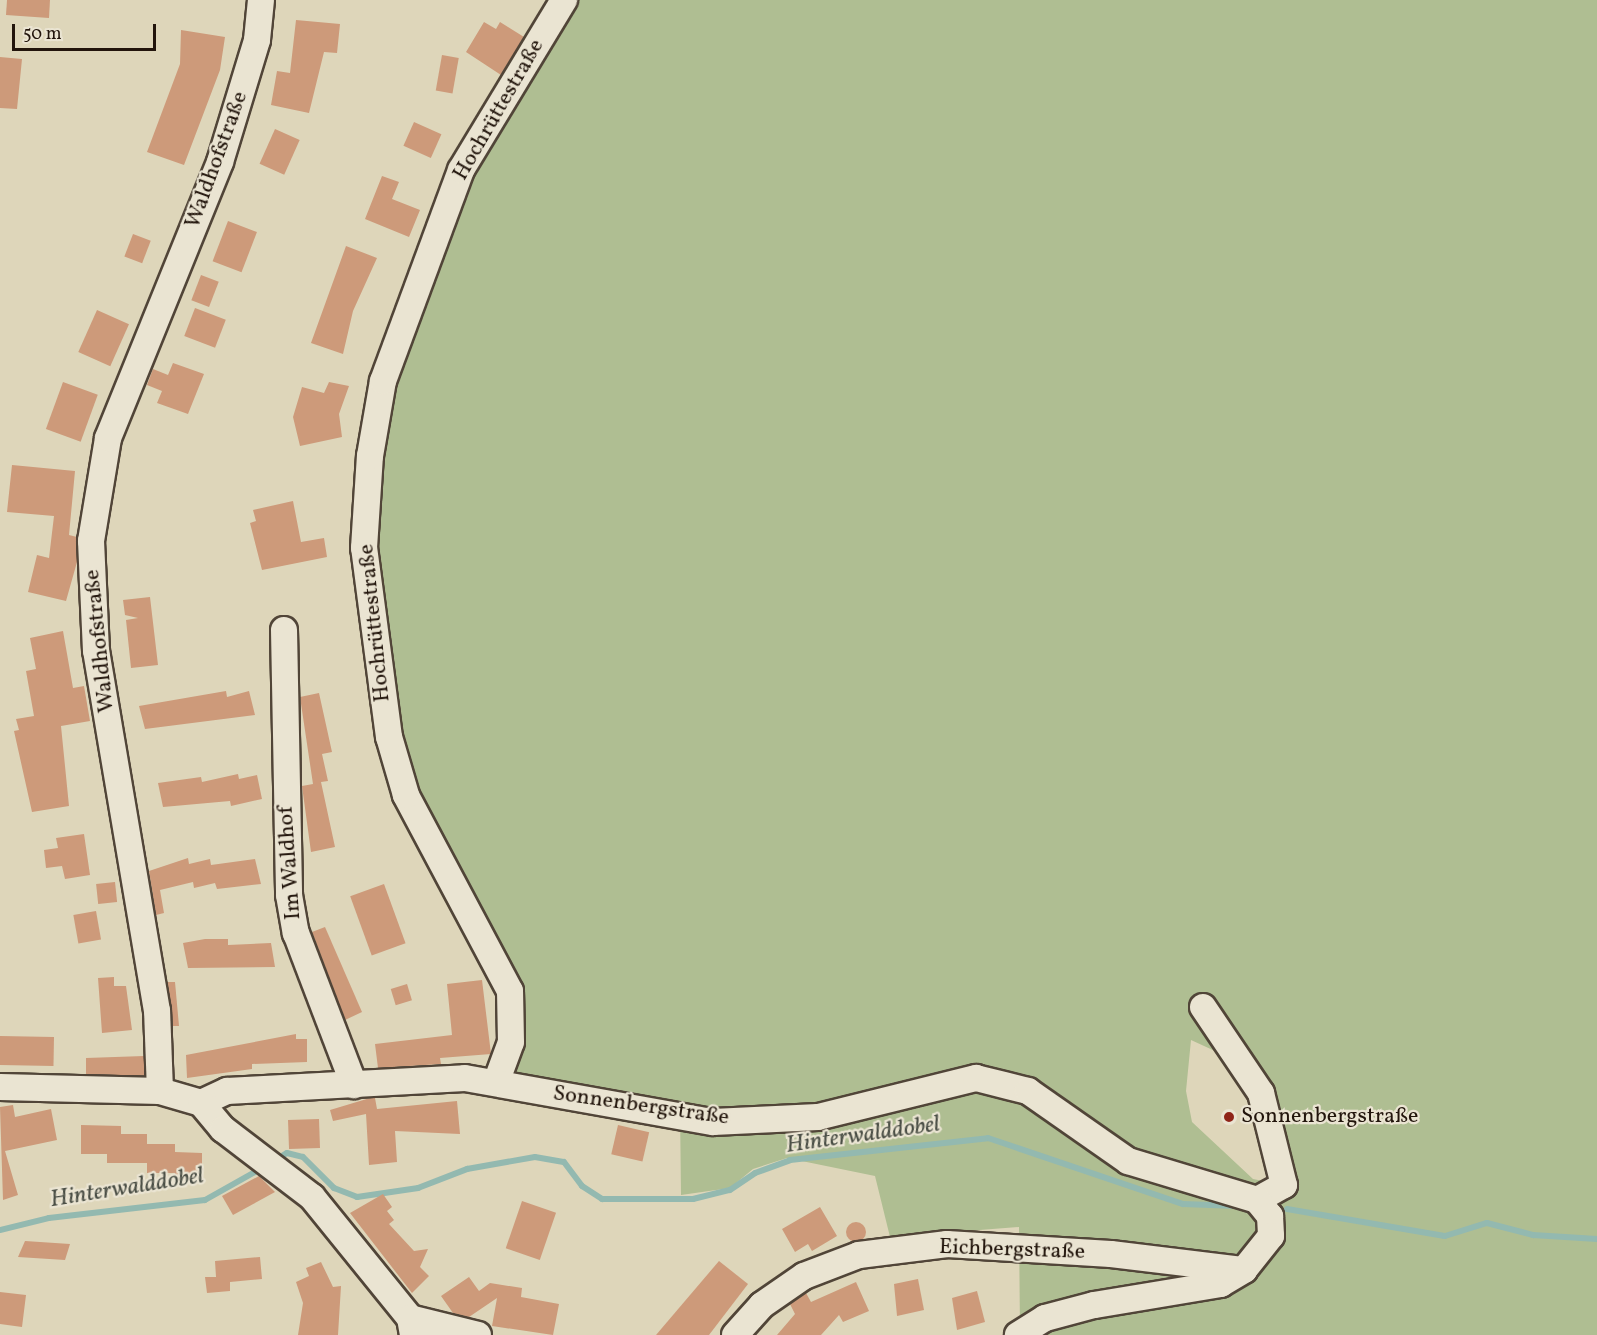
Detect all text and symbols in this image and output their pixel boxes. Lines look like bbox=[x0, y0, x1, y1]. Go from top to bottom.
scale bar bbox=[15, 12, 159, 50]
text: 50 m bbox=[23, 22, 62, 47]
street label: Hochrüttestraße bbox=[448, 35, 550, 185]
street label: Waldhofstraße bbox=[180, 88, 254, 232]
street label: Hochrüttestraße bbox=[354, 543, 396, 703]
street label: Waldhofstraße bbox=[79, 568, 121, 714]
street label: Im Waldhof bbox=[273, 805, 307, 921]
street label: Sonnenbergstraße bbox=[551, 1081, 731, 1131]
place label: Sonnenbergstraße bbox=[1241, 1104, 1418, 1130]
marker: Sonnenbergstraße bbox=[1222, 1110, 1236, 1124]
water label: Hinterwalddobel bbox=[784, 1111, 942, 1161]
water label: Hinterwalddobel bbox=[48, 1163, 206, 1215]
street label: Eichbergstraße bbox=[939, 1234, 1085, 1266]

